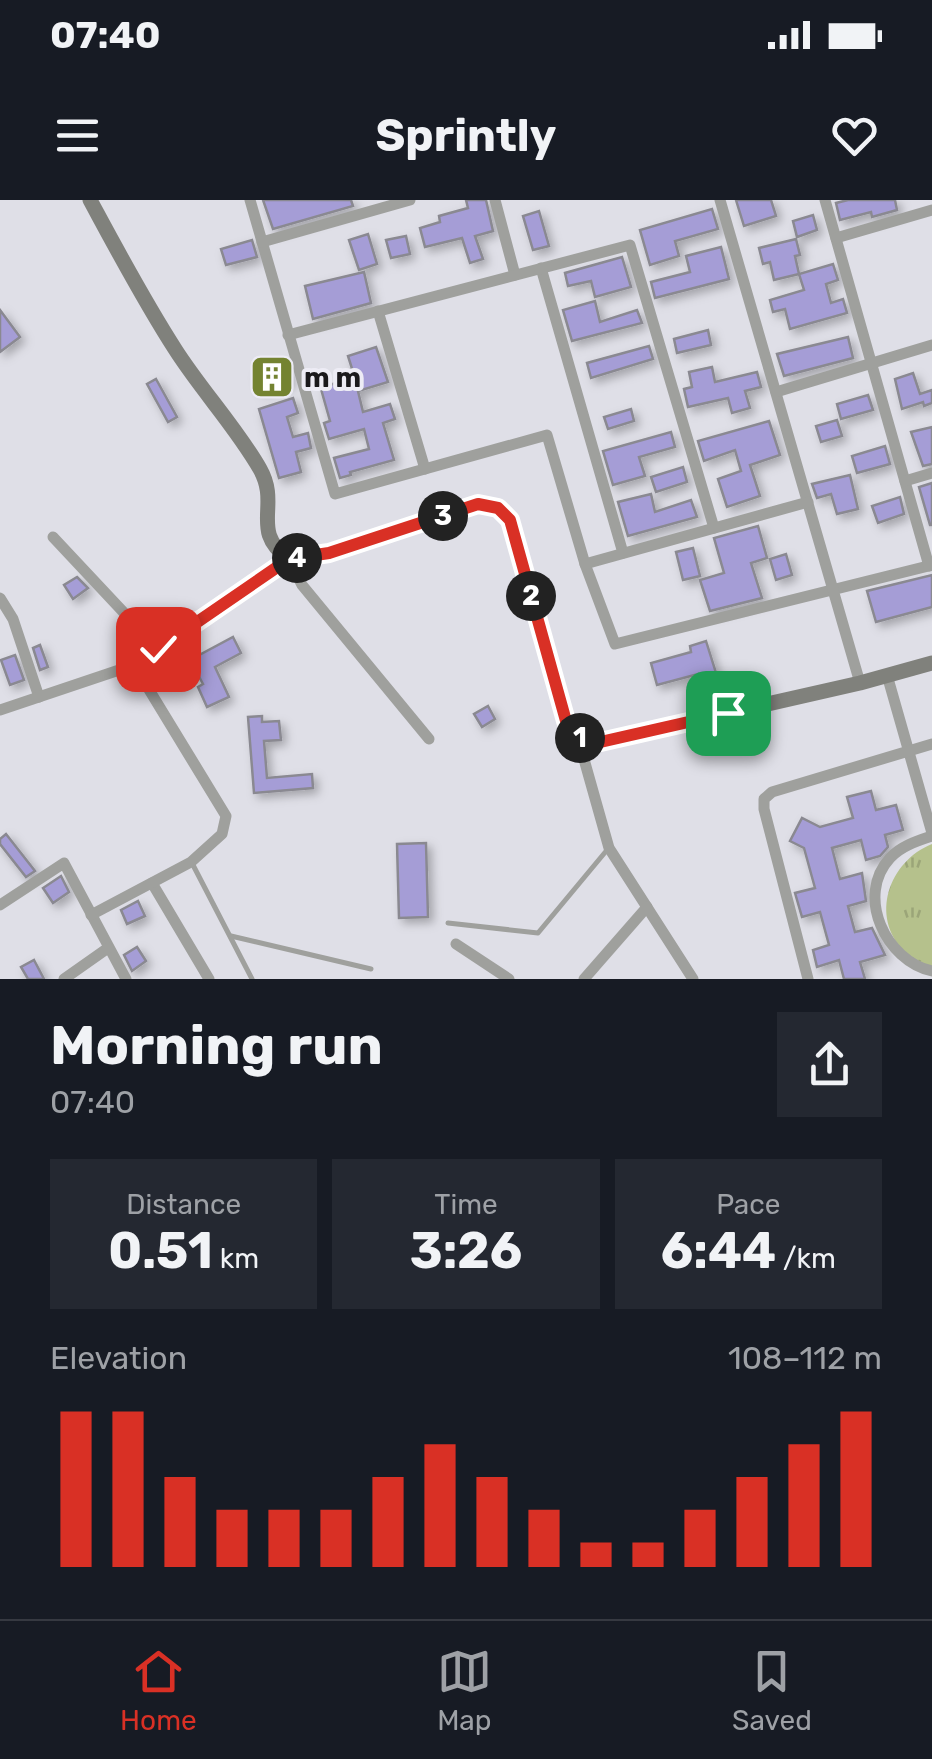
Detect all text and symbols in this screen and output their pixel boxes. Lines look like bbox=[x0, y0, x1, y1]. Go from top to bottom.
text: 07:40 bbox=[50, 12, 161, 58]
icon: menu bbox=[50, 108, 105, 163]
icon: heart bbox=[827, 108, 882, 163]
text: Sprintly bbox=[376, 109, 556, 162]
building icon: m m bbox=[249, 354, 295, 400]
place label: m m bbox=[304, 361, 361, 394]
pin: 3 bbox=[418, 491, 468, 541]
text: 3 bbox=[434, 499, 452, 532]
pin: 4 bbox=[272, 533, 322, 583]
text: 4 bbox=[287, 541, 307, 574]
pin: 2 bbox=[506, 571, 556, 621]
text: 2 bbox=[522, 579, 540, 612]
pin bbox=[116, 607, 201, 692]
icon: check bbox=[131, 622, 186, 677]
pin bbox=[686, 671, 771, 756]
icon: arrive bbox=[701, 686, 756, 741]
pin: 1 bbox=[555, 713, 605, 763]
text: 1 bbox=[573, 721, 587, 754]
button: share bbox=[777, 1012, 882, 1117]
text: Morning run bbox=[50, 1013, 383, 1078]
text: 07:40 bbox=[50, 1083, 135, 1121]
text: Distance bbox=[126, 1188, 241, 1221]
text: Time bbox=[434, 1188, 498, 1221]
text: Pace bbox=[716, 1188, 780, 1221]
text: 0.51 bbox=[108, 1221, 213, 1281]
text: 3:26 bbox=[410, 1221, 522, 1281]
text: 6:44 bbox=[661, 1221, 776, 1281]
text: km bbox=[213, 1242, 259, 1275]
text: /km bbox=[776, 1242, 836, 1275]
text: Elevation bbox=[50, 1339, 187, 1377]
text: 108–112 m bbox=[728, 1339, 882, 1377]
tab: Home bbox=[120, 1644, 197, 1737]
tab: Map bbox=[437, 1644, 492, 1737]
tab: Saved bbox=[732, 1644, 812, 1737]

